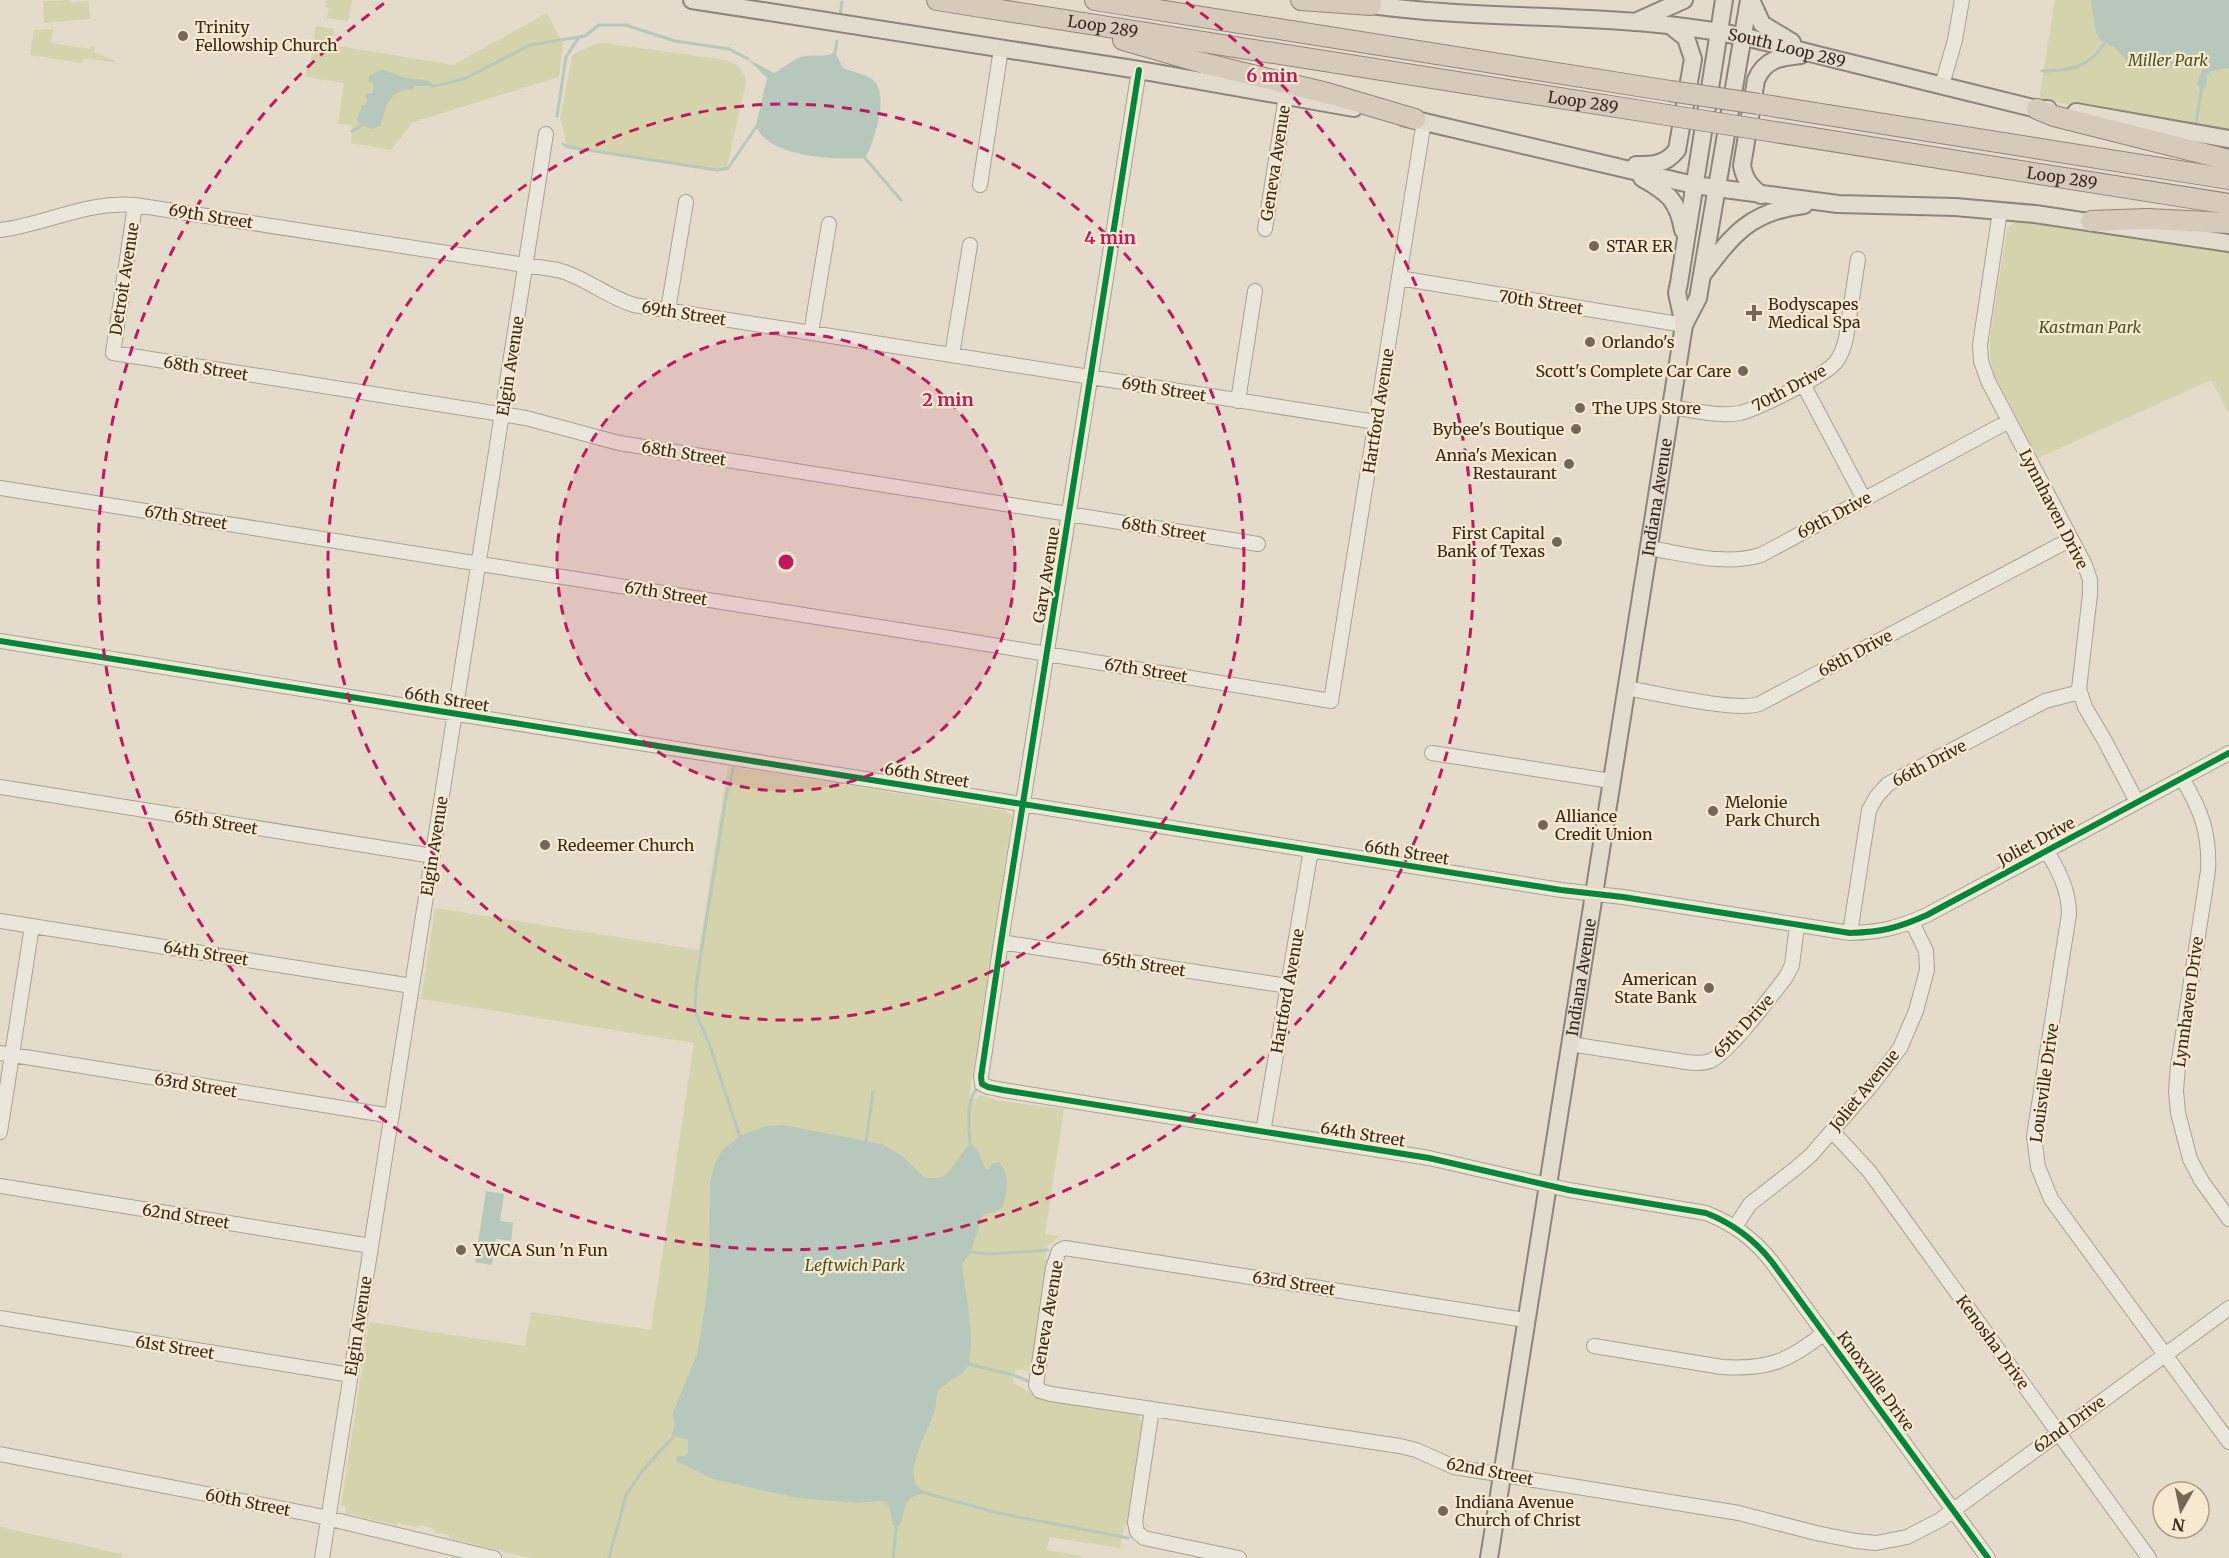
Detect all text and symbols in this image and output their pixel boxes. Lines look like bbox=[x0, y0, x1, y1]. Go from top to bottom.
street label: Loop 289 bbox=[1066, 11, 1140, 42]
place label: Trinity Fellowship Church bbox=[195, 17, 338, 55]
street label: South Loop 289 bbox=[1726, 24, 1848, 72]
marker: Trinity Fellowship Church bbox=[176, 29, 190, 43]
park label: Miller Park bbox=[2127, 50, 2208, 70]
text: 6 min bbox=[1246, 64, 1298, 87]
street label: Loop 289 bbox=[1546, 86, 1620, 117]
street label: Geneva Avenue bbox=[1256, 104, 1294, 222]
street label: Loop 289 bbox=[2025, 162, 2099, 193]
street label: 69th Street bbox=[167, 199, 255, 233]
street label: Detroit Avenue bbox=[105, 221, 143, 337]
text: 4 min bbox=[1084, 226, 1136, 249]
place label: STAR ER bbox=[1606, 236, 1674, 256]
marker: STAR ER bbox=[1587, 239, 1601, 253]
street label: 70th Street bbox=[1497, 285, 1585, 319]
place label: Bodyscapes Medical Spa bbox=[1768, 294, 1861, 332]
street label: 69th Street bbox=[640, 296, 728, 330]
marker: Bodyscapes Medical Spa bbox=[1745, 304, 1763, 322]
street label: Elgin Avenue bbox=[492, 315, 528, 417]
park label: Kastman Park bbox=[2038, 317, 2142, 337]
place label: Orlando's bbox=[1602, 332, 1675, 352]
marker: Orlando's bbox=[1583, 335, 1597, 349]
street label: Hartford Avenue bbox=[1358, 347, 1398, 475]
street label: 68th Street bbox=[162, 351, 251, 385]
street label: 70th Drive bbox=[1749, 360, 1829, 416]
place label: Scott's Complete Car Care bbox=[1535, 361, 1731, 381]
marker: Scott's Complete Car Care bbox=[1736, 364, 1750, 378]
street label: 69th Street bbox=[1120, 372, 1208, 406]
text: 2 min bbox=[922, 388, 974, 411]
place label: The UPS Store bbox=[1592, 398, 1701, 418]
marker: The UPS Store bbox=[1573, 401, 1587, 415]
place label: Bybee's Boutique bbox=[1433, 419, 1564, 439]
marker: Bybee's Boutique bbox=[1569, 422, 1583, 436]
street label: 68th Street bbox=[640, 436, 729, 470]
street label: Indiana Avenue bbox=[1638, 437, 1676, 558]
place label: Anna's Mexican Restaurant bbox=[1434, 445, 1558, 483]
street label: Lynnhaven Drive bbox=[2015, 446, 2093, 572]
marker: Anna's Mexican Restaurant bbox=[1562, 457, 1576, 471]
street label: 69th Drive bbox=[1794, 487, 1874, 543]
street label: 67th Street bbox=[143, 501, 230, 534]
street label: 68th Street bbox=[1120, 512, 1209, 546]
place label: First Capital Bank of Texas bbox=[1437, 523, 1545, 561]
street label: Gary Avenue bbox=[1029, 526, 1063, 624]
marker: First Capital Bank of Texas bbox=[1550, 535, 1564, 549]
centre of rings bbox=[776, 552, 796, 572]
street label: 67th Street bbox=[623, 577, 710, 610]
street label: 68th Drive bbox=[1814, 625, 1896, 681]
street label: 67th Street bbox=[1103, 654, 1190, 687]
street label: 66th Street bbox=[403, 682, 492, 716]
street label: 66th Drive bbox=[1888, 735, 1970, 791]
street label: 66th Street bbox=[883, 758, 972, 792]
place label: Melonie Park Church bbox=[1725, 792, 1821, 830]
street label: Elgin Avenue bbox=[416, 795, 452, 897]
marker: Melonie Park Church bbox=[1706, 804, 1720, 818]
street label: 65th Street bbox=[173, 806, 260, 839]
place label: Alliance Credit Union bbox=[1554, 806, 1653, 844]
street label: Joliet Drive bbox=[1993, 812, 2078, 870]
marker: Alliance Credit Union bbox=[1536, 818, 1550, 832]
place label: Redeemer Church bbox=[557, 835, 695, 855]
street label: 66th Street bbox=[1363, 835, 1452, 869]
marker: Redeemer Church bbox=[538, 838, 552, 852]
street label: Indiana Avenue bbox=[1562, 917, 1600, 1038]
street label: Hartford Avenue bbox=[1266, 927, 1308, 1055]
street label: Lynnhaven Drive bbox=[2169, 935, 2207, 1069]
street label: 64th Street bbox=[162, 936, 251, 970]
street label: 65th Street bbox=[1101, 948, 1188, 981]
place label: American State Bank bbox=[1614, 969, 1698, 1007]
marker: American State Bank bbox=[1702, 981, 1716, 995]
street label: 65th Drive bbox=[1708, 990, 1778, 1062]
street label: Louisville Drive bbox=[2026, 1022, 2062, 1144]
street label: Joliet Avenue bbox=[1824, 1045, 1903, 1136]
street label: 63rd Street bbox=[153, 1069, 239, 1102]
street label: 64th Street bbox=[1319, 1117, 1408, 1151]
street label: 62nd Street bbox=[141, 1199, 232, 1233]
place label: YWCA Sun 'n Fun bbox=[472, 1240, 608, 1260]
marker: YWCA Sun 'n Fun bbox=[454, 1243, 468, 1257]
park label: Leftwich Park bbox=[805, 1255, 906, 1275]
street label: Geneva Avenue bbox=[1027, 1259, 1067, 1377]
street label: 63rd Street bbox=[1251, 1267, 1337, 1300]
street label: Elgin Avenue bbox=[340, 1275, 376, 1377]
street label: Kenosha Drive bbox=[1952, 1291, 2034, 1393]
street label: Knoxville Drive bbox=[1833, 1327, 1919, 1435]
street label: 61st Street bbox=[134, 1331, 217, 1363]
street label: 62nd Drive bbox=[2029, 1391, 2109, 1457]
street label: 62nd Street bbox=[1445, 1453, 1536, 1489]
north arrow bbox=[2151, 1480, 2211, 1540]
street label: 60th Street bbox=[204, 1484, 293, 1520]
place label: Indiana Avenue Church of Christ bbox=[1455, 1492, 1582, 1530]
marker: Indiana Avenue Church of Christ bbox=[1436, 1504, 1450, 1518]
text: N bbox=[2170, 1514, 2186, 1536]

